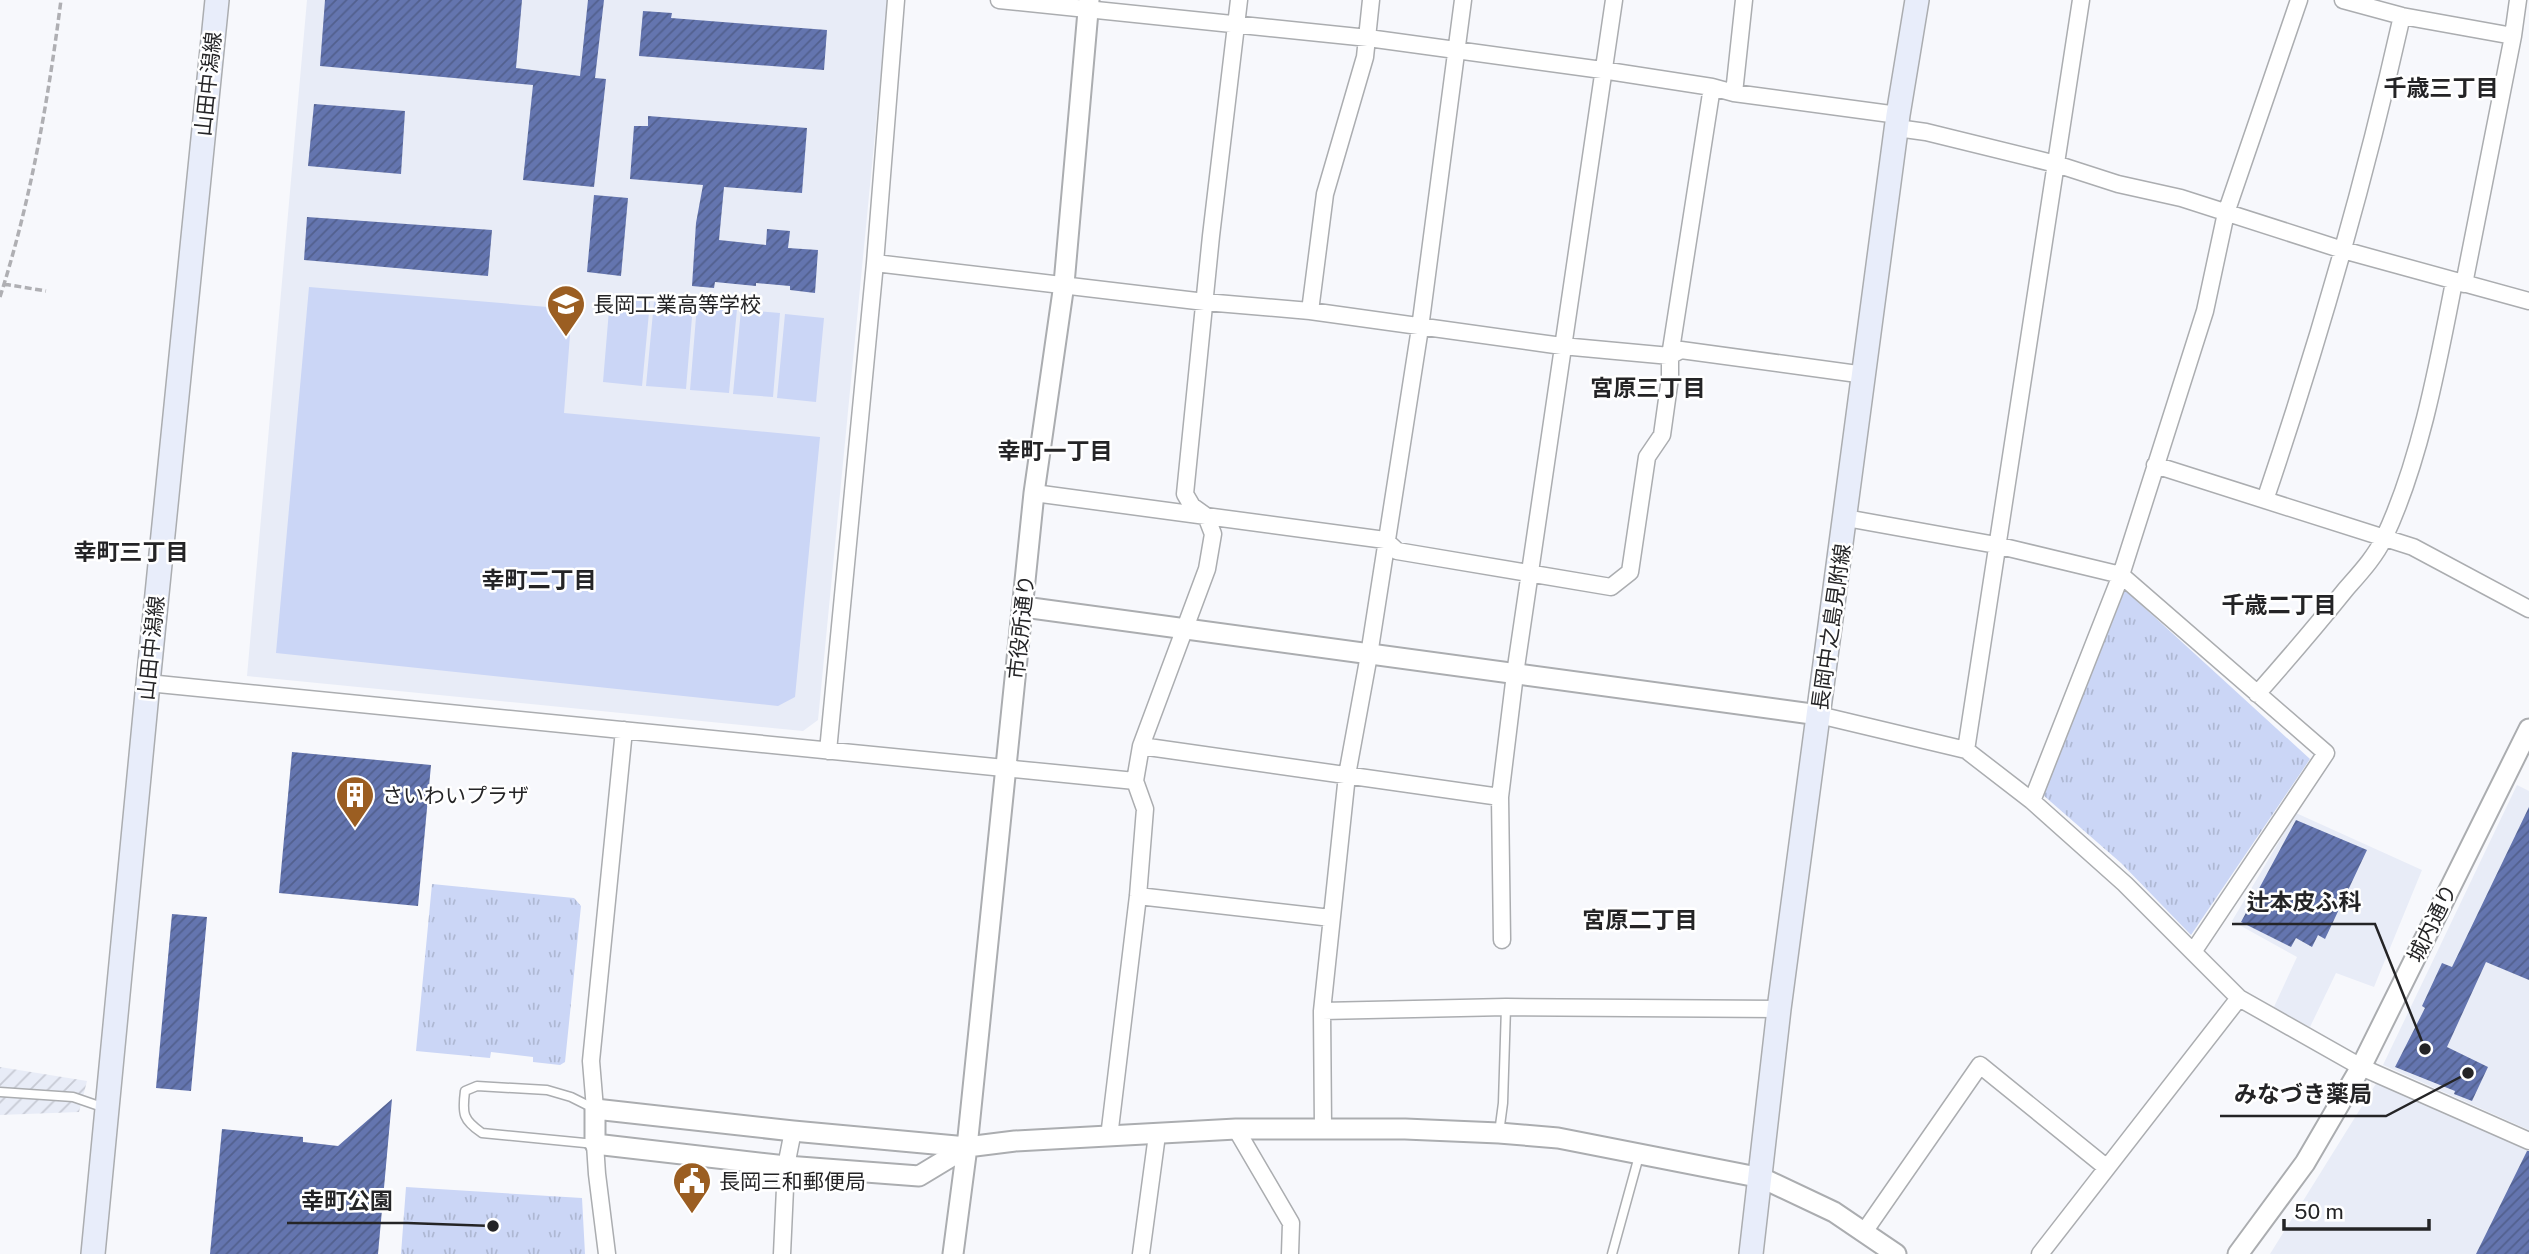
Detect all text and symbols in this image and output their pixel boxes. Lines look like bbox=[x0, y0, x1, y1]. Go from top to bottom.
street label: 山田中潟線 bbox=[190, 30, 226, 138]
district label: 千歳三丁目 bbox=[2384, 74, 2499, 101]
school or university icon: 長岡工業高等学校 bbox=[545, 283, 587, 338]
place label: 長岡工業高等学校 bbox=[593, 292, 761, 317]
district label: 宮原三丁目 bbox=[1591, 374, 1706, 401]
district label: 幸町一丁目 bbox=[998, 437, 1113, 464]
district label: 幸町三丁目 bbox=[74, 538, 189, 565]
street label: 長岡中之島見附線 bbox=[1807, 542, 1855, 712]
district label: 幸町二丁目 bbox=[482, 566, 597, 593]
street label: 市役所通り bbox=[1003, 573, 1039, 681]
district label: 千歳二丁目 bbox=[2222, 591, 2337, 618]
street label: 山田中潟線 bbox=[133, 594, 169, 702]
building icon: さいわいプラザ bbox=[334, 774, 376, 829]
place label: さいわいプラザ bbox=[382, 783, 529, 808]
callout: 辻本皮ふ科 bbox=[2232, 880, 2375, 924]
street label: 城内通り bbox=[2402, 880, 2462, 966]
text: 辻本皮ふ科 bbox=[2247, 888, 2362, 915]
district label: 宮原二丁目 bbox=[1583, 906, 1698, 933]
callout: みなづき薬局 bbox=[2220, 1072, 2386, 1116]
text: みなづき薬局 bbox=[2234, 1080, 2372, 1107]
public building icon: 長岡三和郵便局 bbox=[671, 1160, 713, 1215]
place label: 長岡三和郵便局 bbox=[719, 1169, 866, 1194]
callout: 幸町公園 bbox=[287, 1179, 407, 1223]
text: 幸町公園 bbox=[301, 1187, 393, 1214]
scale bar bbox=[2284, 1188, 2429, 1232]
text: 50 m bbox=[2294, 1199, 2344, 1224]

